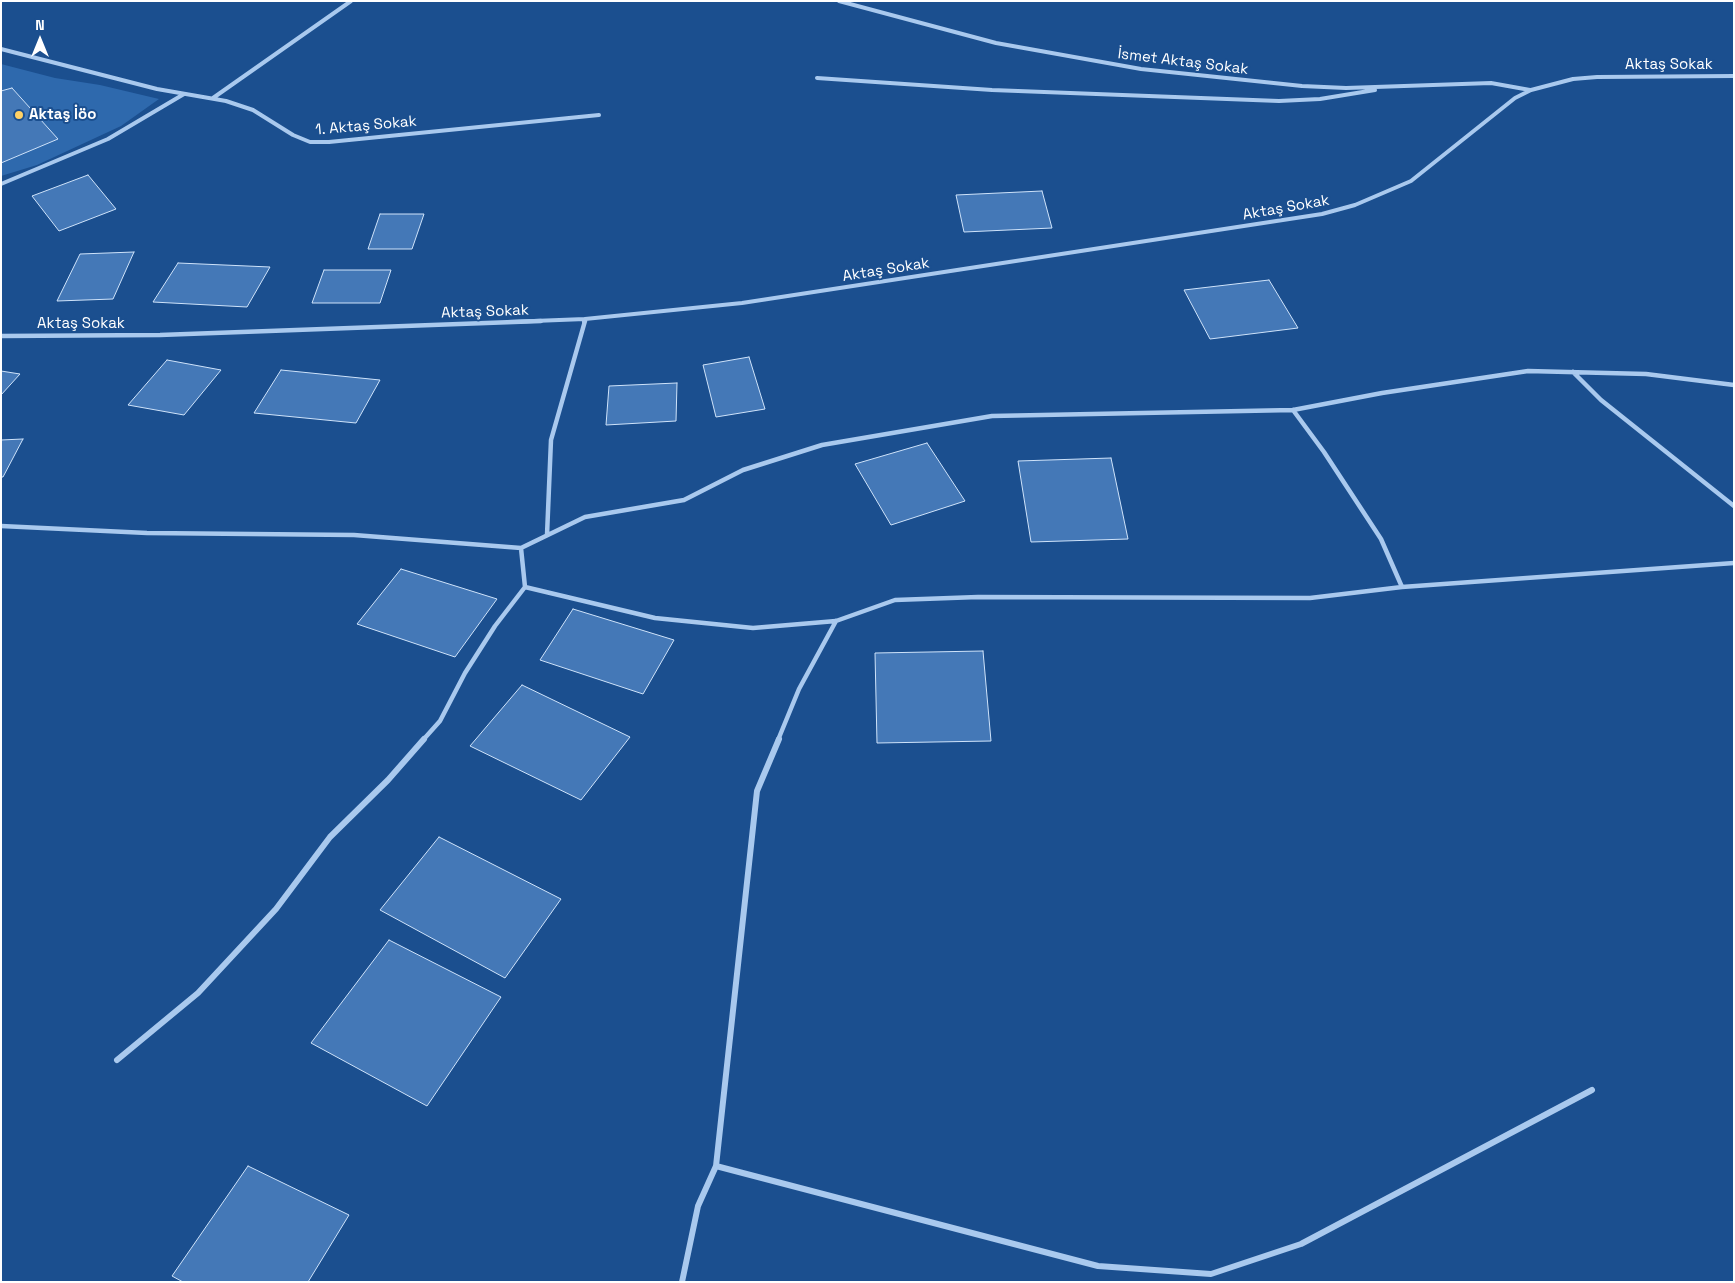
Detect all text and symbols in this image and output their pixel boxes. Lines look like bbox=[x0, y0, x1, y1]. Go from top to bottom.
north arrow bbox=[15, 15, 65, 65]
text: N bbox=[35, 16, 45, 34]
street label: İsmet Aktaş Sokak bbox=[1117, 45, 1249, 79]
street label: Aktaş Sokak bbox=[1625, 56, 1713, 74]
place label: Aktaş İöo bbox=[29, 106, 96, 124]
marker: Aktaş İöo bbox=[13, 109, 25, 121]
street label: 1. Aktaş Sokak bbox=[315, 113, 417, 139]
street label: Aktaş Sokak bbox=[1241, 192, 1331, 224]
street label: Aktaş Sokak bbox=[841, 254, 931, 286]
street label: Aktaş Sokak bbox=[441, 301, 529, 323]
street label: Aktaş Sokak bbox=[37, 315, 125, 333]

